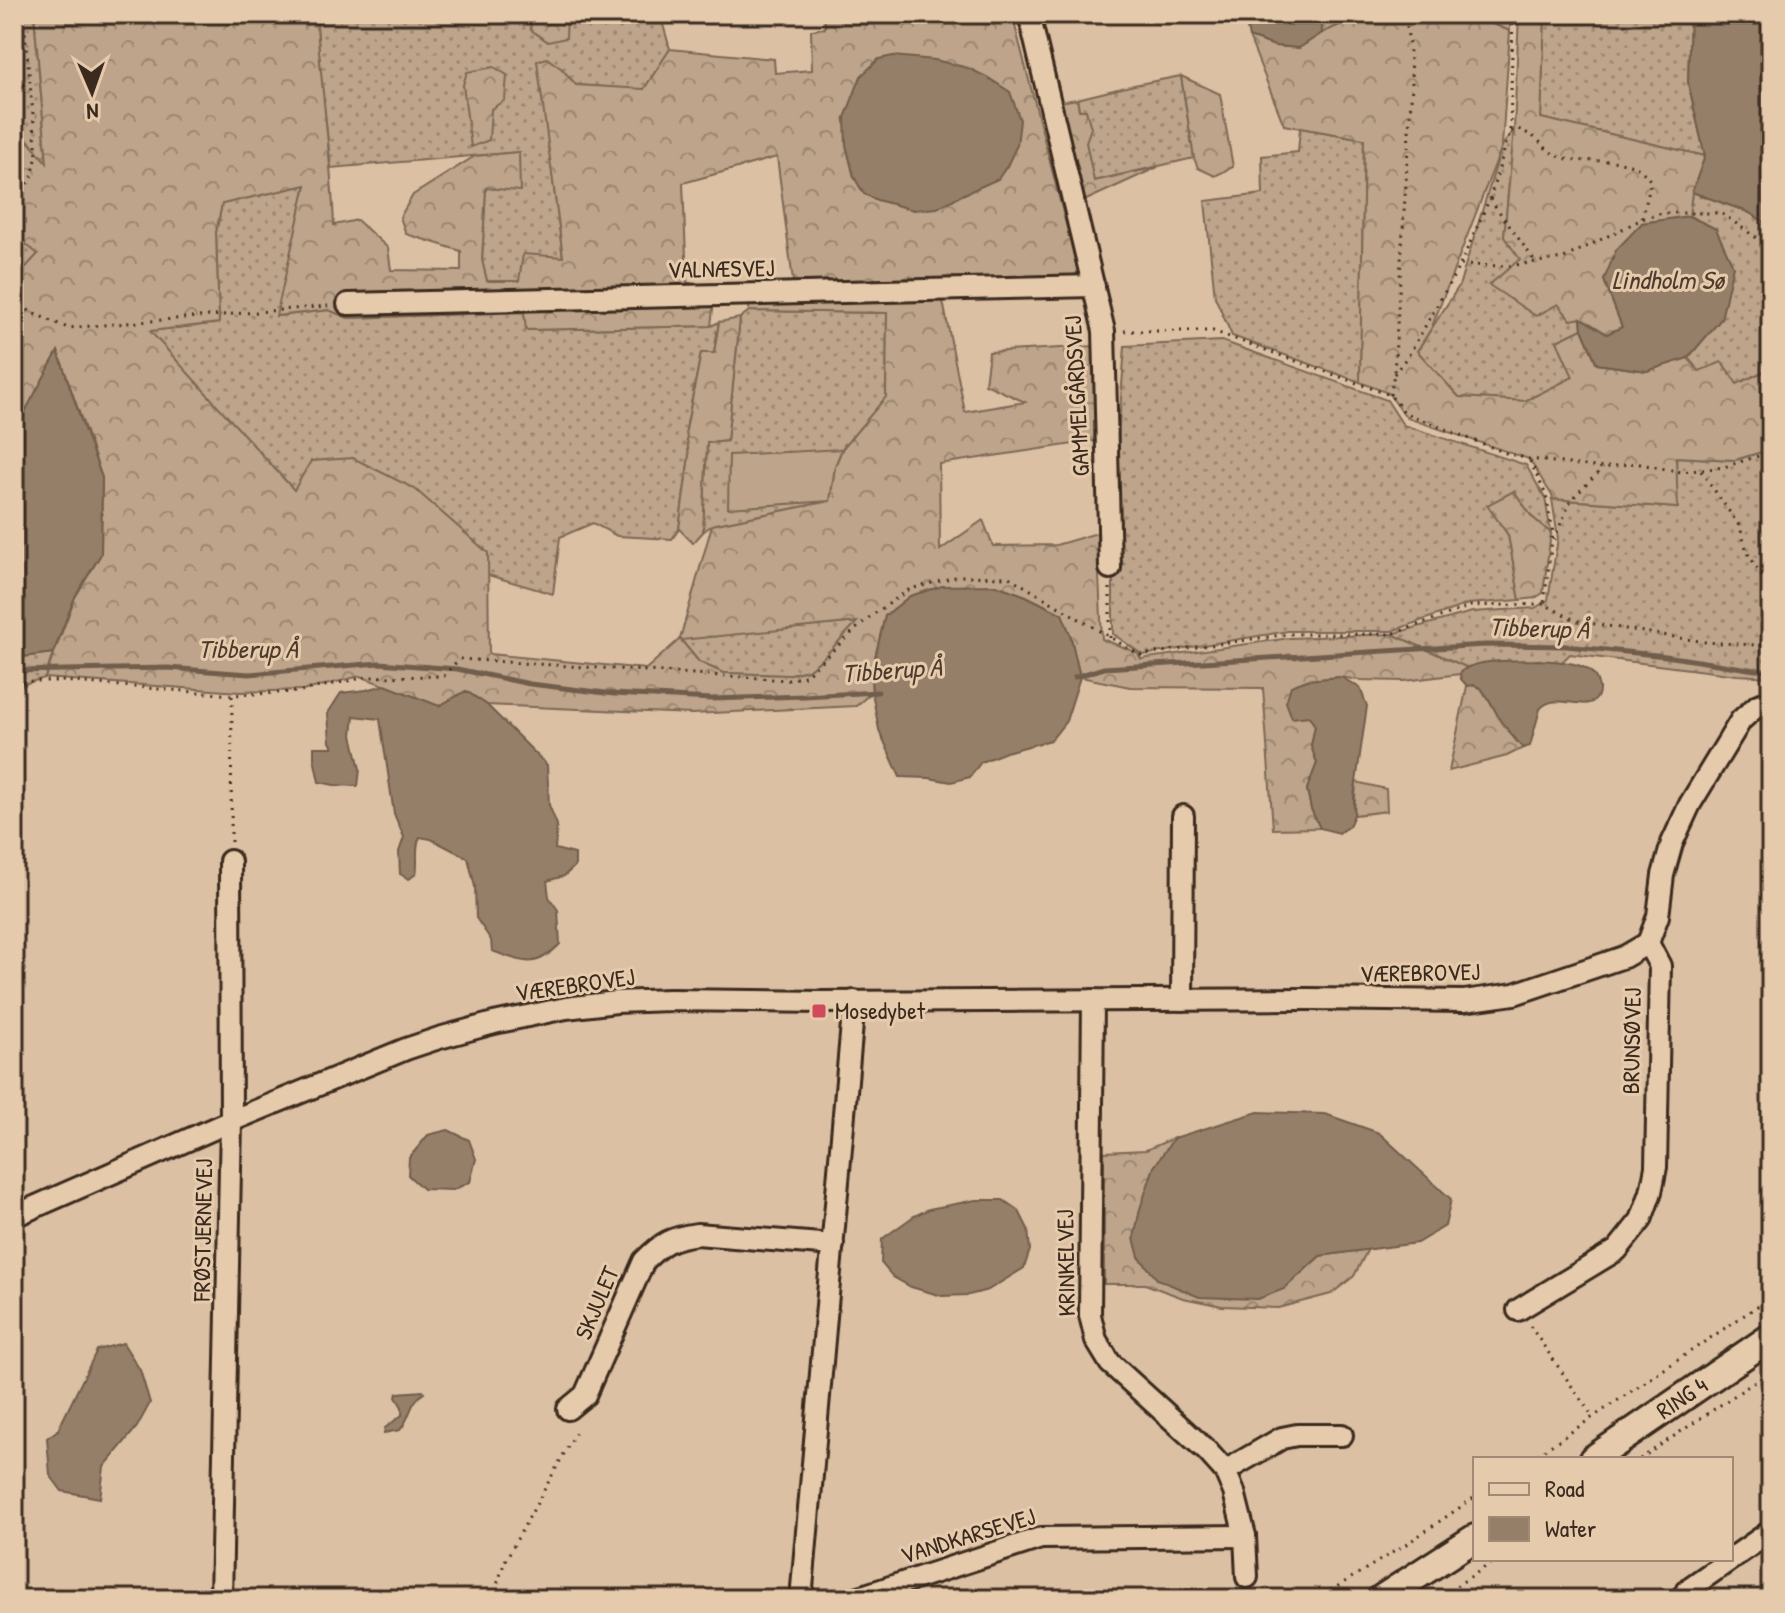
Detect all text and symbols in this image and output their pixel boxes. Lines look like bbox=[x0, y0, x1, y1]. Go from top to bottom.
north arrow bbox=[52, 52, 132, 132]
text: N bbox=[86, 97, 99, 127]
street label: VALNÆSVEJ bbox=[667, 251, 775, 285]
water label: Lindholm Sø bbox=[1612, 262, 1726, 297]
street label: GAMMELGÅRDSVEJ bbox=[1056, 315, 1096, 477]
water label: Tibberup Å bbox=[1488, 608, 1592, 648]
water label: Tibberup Å bbox=[198, 631, 300, 667]
water label: Tibberup Å bbox=[841, 648, 945, 691]
street label: VÆREBROVEJ bbox=[1360, 955, 1480, 989]
street label: VÆREBROVEJ bbox=[513, 960, 637, 1008]
street label: BRUNSØVEJ bbox=[1614, 987, 1648, 1095]
place label: Mosedybet bbox=[835, 994, 926, 1026]
marker: Mosedybet bbox=[810, 1002, 828, 1020]
street label: FRØSTJERNEVEJ bbox=[185, 1158, 219, 1303]
street label: KRINKELVEJ bbox=[1048, 1209, 1082, 1317]
street label: SKJULET bbox=[566, 1260, 626, 1344]
street label: RING 4 bbox=[1650, 1368, 1713, 1426]
legend bbox=[1473, 1457, 1733, 1561]
text: Road bbox=[1545, 1472, 1584, 1504]
street label: VANDKARSEVEJ bbox=[896, 1499, 1039, 1571]
text: Water bbox=[1545, 1512, 1596, 1544]

